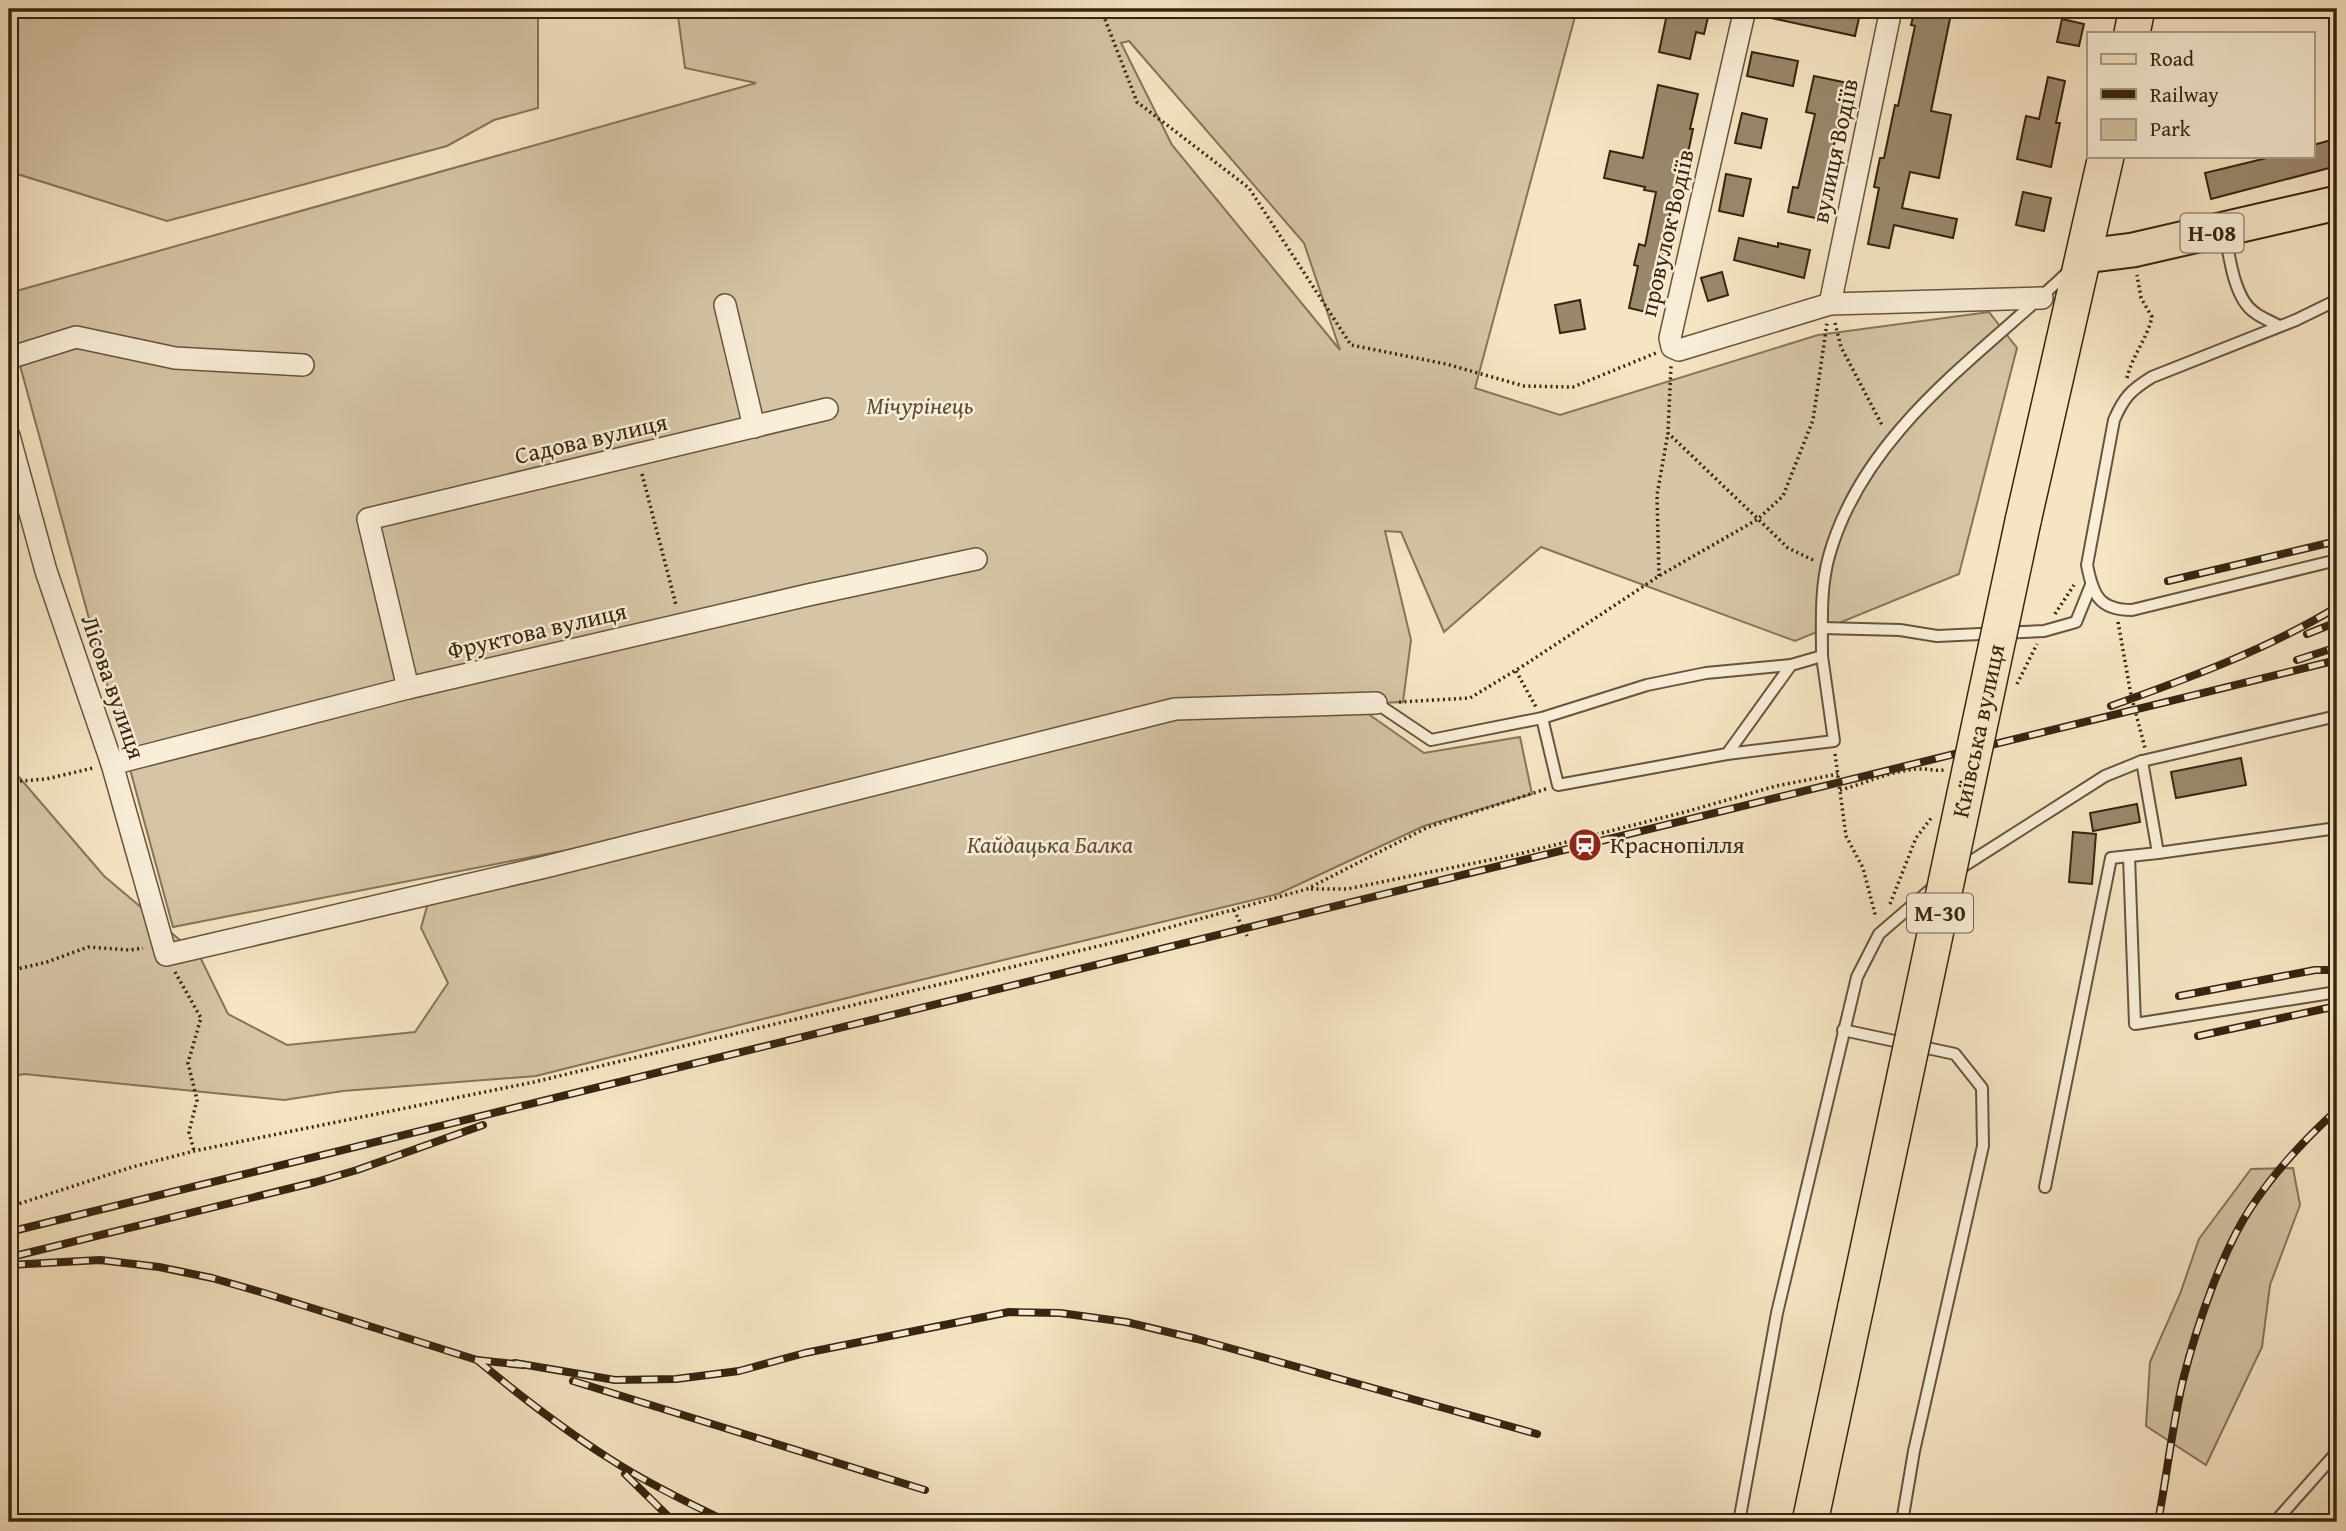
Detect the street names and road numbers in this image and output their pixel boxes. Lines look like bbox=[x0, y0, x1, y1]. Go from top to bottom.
street label: вулиця Водіїв bbox=[1802, 75, 1867, 226]
street label: провулок Водіїв bbox=[1630, 146, 1703, 320]
road number: Н-08 bbox=[2180, 214, 2244, 252]
street label: Садова вулиця bbox=[511, 404, 671, 473]
street label: Фруктова вулиця bbox=[444, 593, 630, 668]
street label: Лісова вулиця bbox=[72, 610, 155, 764]
street label: Київська вулиця bbox=[1942, 641, 2013, 821]
road number: М-30 bbox=[1907, 893, 1973, 932]

